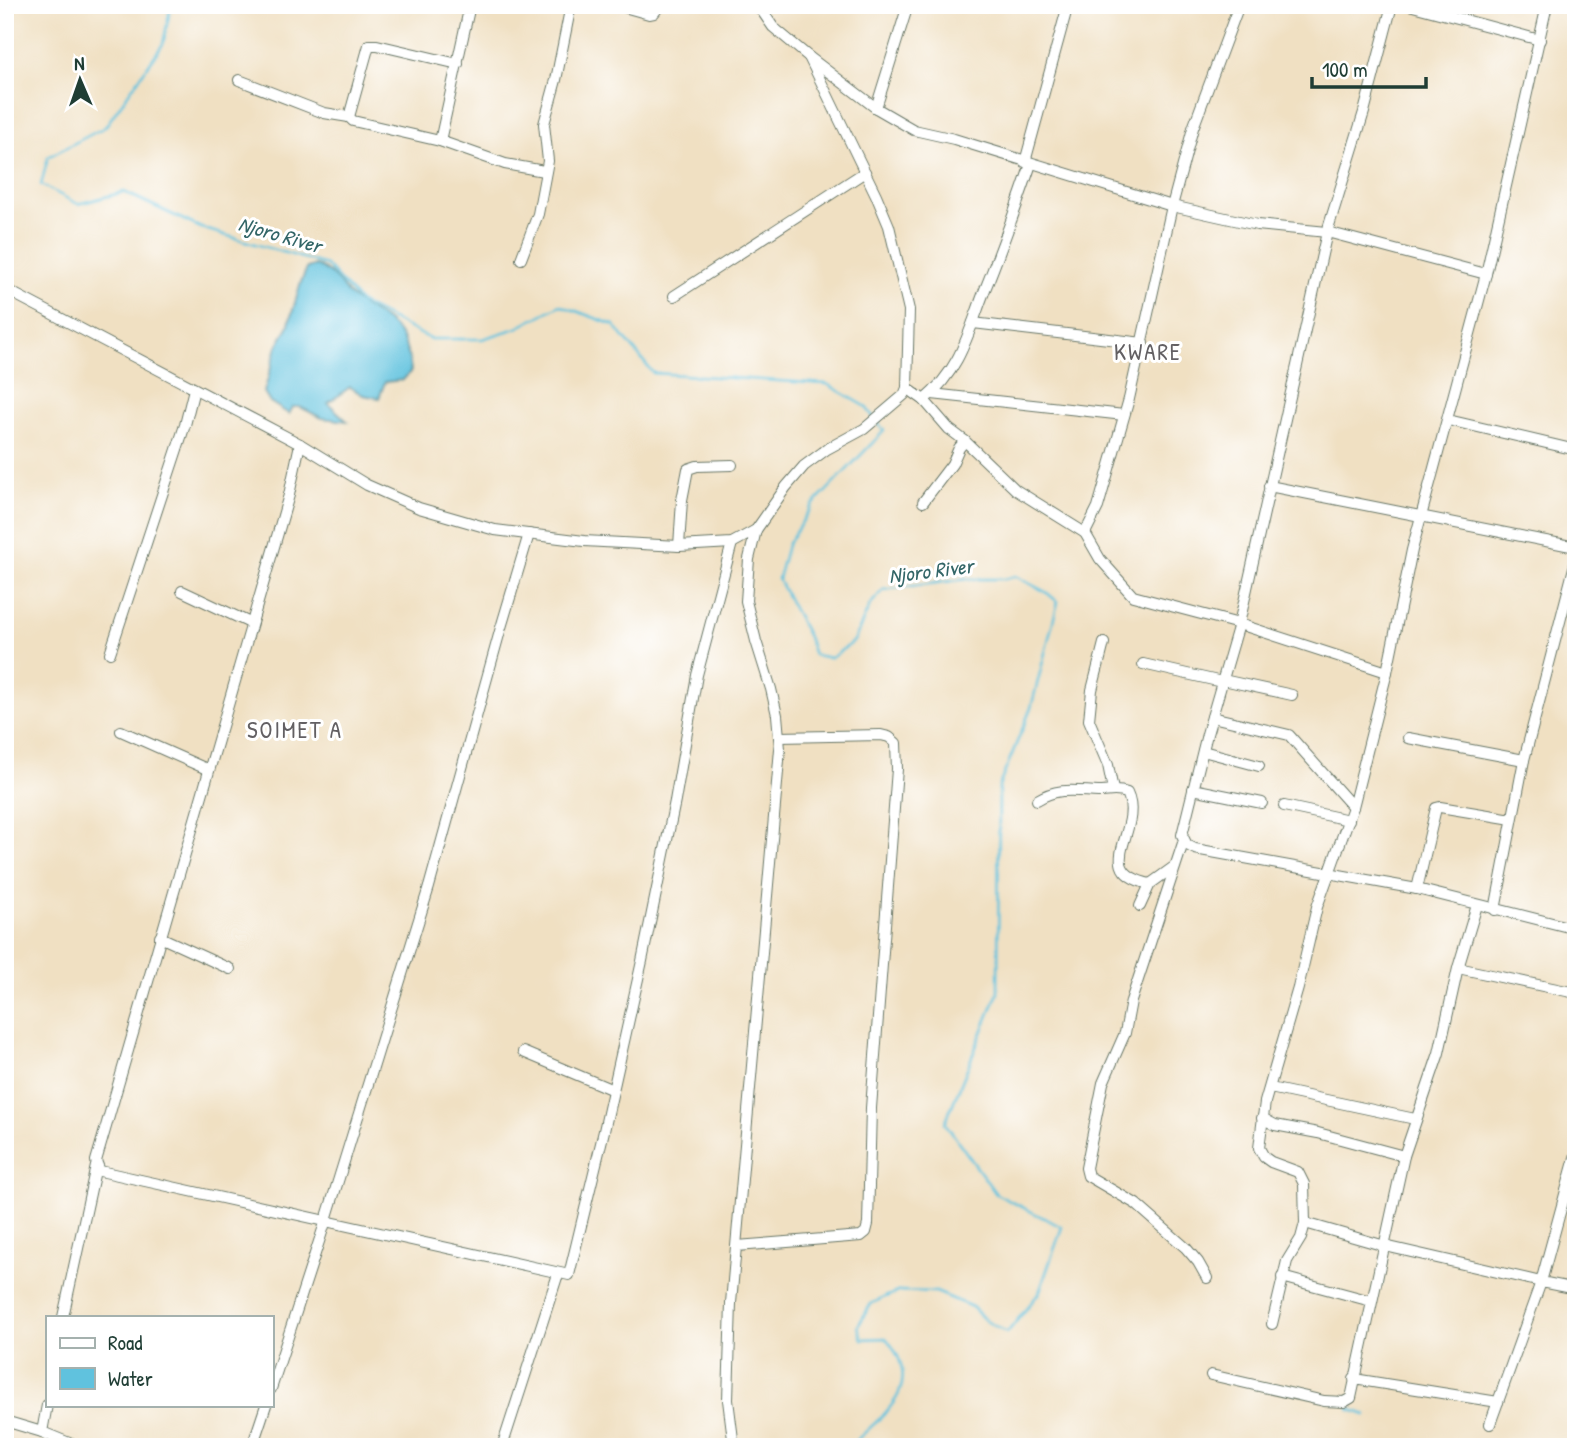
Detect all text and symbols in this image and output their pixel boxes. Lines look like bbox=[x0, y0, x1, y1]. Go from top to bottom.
north arrow bbox=[46, 46, 116, 116]
scale bar bbox=[1312, 46, 1425, 90]
text: N bbox=[74, 50, 85, 76]
text: 100 m bbox=[1322, 55, 1368, 84]
water label: Njoro River bbox=[235, 209, 328, 261]
district label: KWARE bbox=[1114, 336, 1182, 367]
water label: Njoro River bbox=[887, 551, 978, 590]
district label: SOIMET A bbox=[247, 714, 343, 745]
legend bbox=[46, 1316, 273, 1406]
text: Road bbox=[108, 1328, 142, 1357]
text: Water bbox=[108, 1364, 153, 1393]

